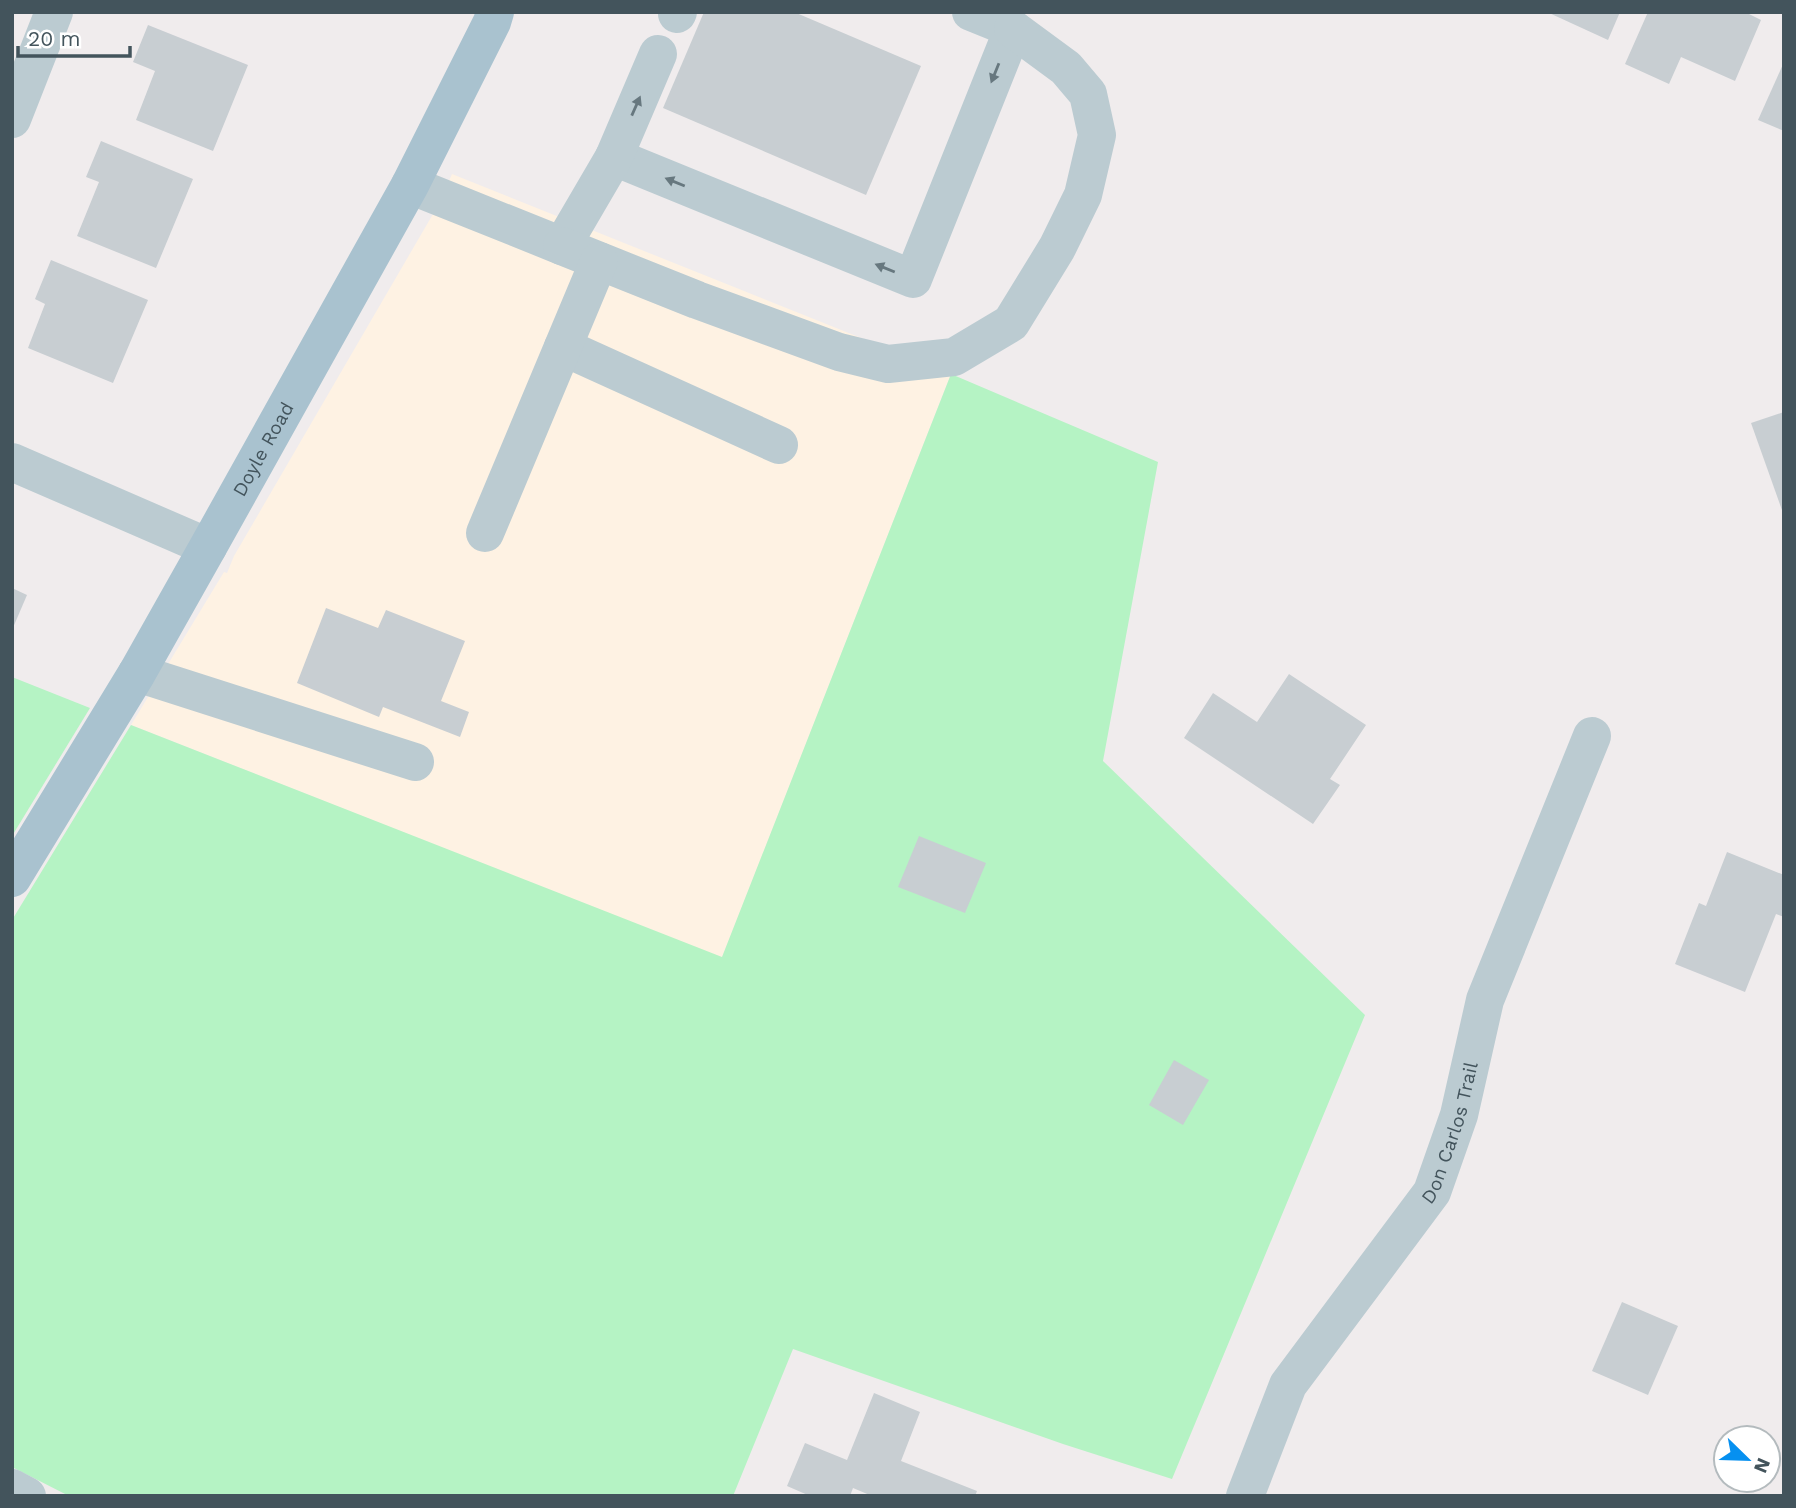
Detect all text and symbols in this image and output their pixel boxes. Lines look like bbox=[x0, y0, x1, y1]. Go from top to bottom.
scale bar bbox=[18, 14, 130, 58]
text: 20 m bbox=[28, 26, 80, 51]
one-way arrow bbox=[990, 63, 1001, 84]
one-way arrow bbox=[631, 95, 642, 116]
one-way arrow bbox=[664, 176, 685, 187]
one-way arrow bbox=[875, 262, 895, 274]
street label: Doyle Road bbox=[227, 398, 298, 500]
street label: Don Carlos Trail bbox=[1416, 1059, 1482, 1208]
north arrow bbox=[1712, 1424, 1782, 1494]
text: N bbox=[1749, 1454, 1776, 1476]

